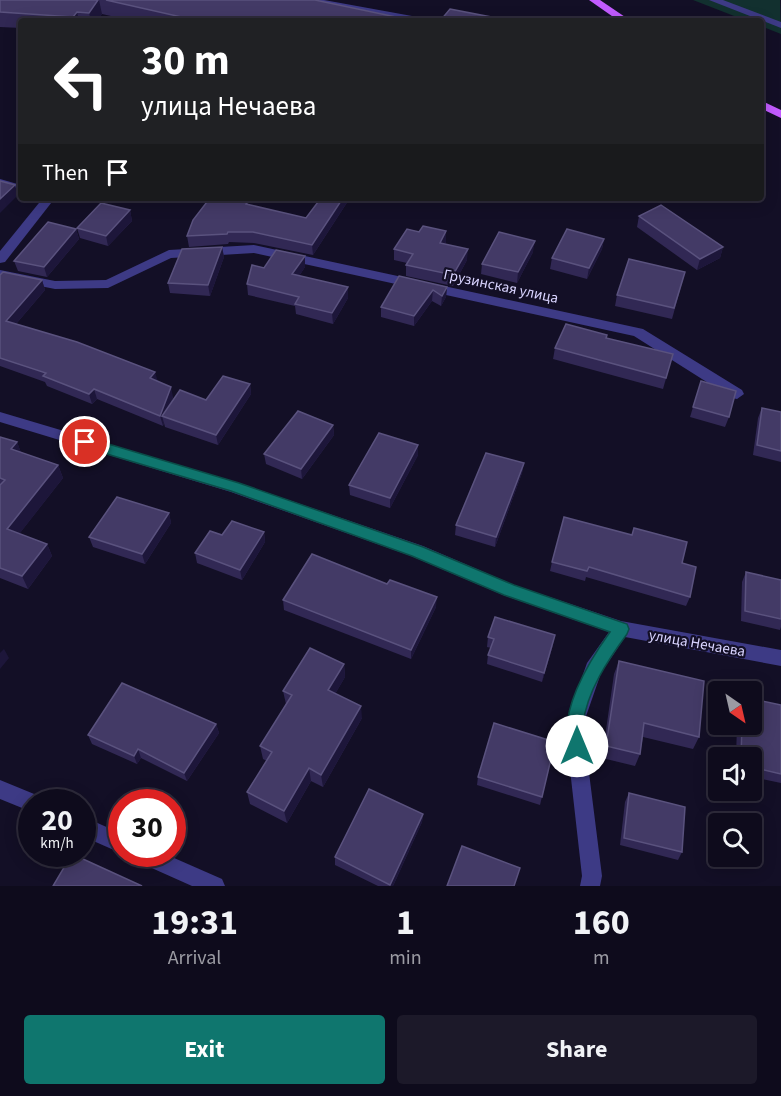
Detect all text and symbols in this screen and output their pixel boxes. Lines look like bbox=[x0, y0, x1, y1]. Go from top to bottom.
text: 30 m bbox=[141, 31, 230, 91]
icon: left bbox=[42, 42, 120, 120]
text: улица Нечаева bbox=[141, 87, 316, 126]
icon: arrive bbox=[101, 156, 134, 189]
text: Then bbox=[42, 157, 89, 189]
street label: Грузинская улица bbox=[441, 264, 560, 309]
pin bbox=[59, 416, 110, 467]
icon: arrive bbox=[68, 425, 101, 458]
street label: улица Нечаева bbox=[647, 625, 747, 662]
north arrow bbox=[708, 681, 762, 735]
map controls bbox=[708, 681, 762, 867]
position arrow bbox=[545, 714, 609, 778]
button: sound bbox=[708, 747, 762, 801]
speed limit sign: 30 bbox=[108, 789, 186, 867]
text: 20 bbox=[41, 799, 73, 842]
button: search bbox=[708, 813, 762, 867]
text: km/h bbox=[40, 833, 74, 854]
text: 19:31 bbox=[151, 897, 238, 948]
text: 1 bbox=[396, 897, 415, 948]
text: 160 bbox=[573, 897, 630, 948]
text: Arrival bbox=[168, 944, 221, 972]
text: min bbox=[389, 944, 422, 972]
text: m bbox=[593, 944, 610, 972]
button: Exit bbox=[24, 1015, 385, 1084]
button: Share bbox=[397, 1015, 757, 1084]

